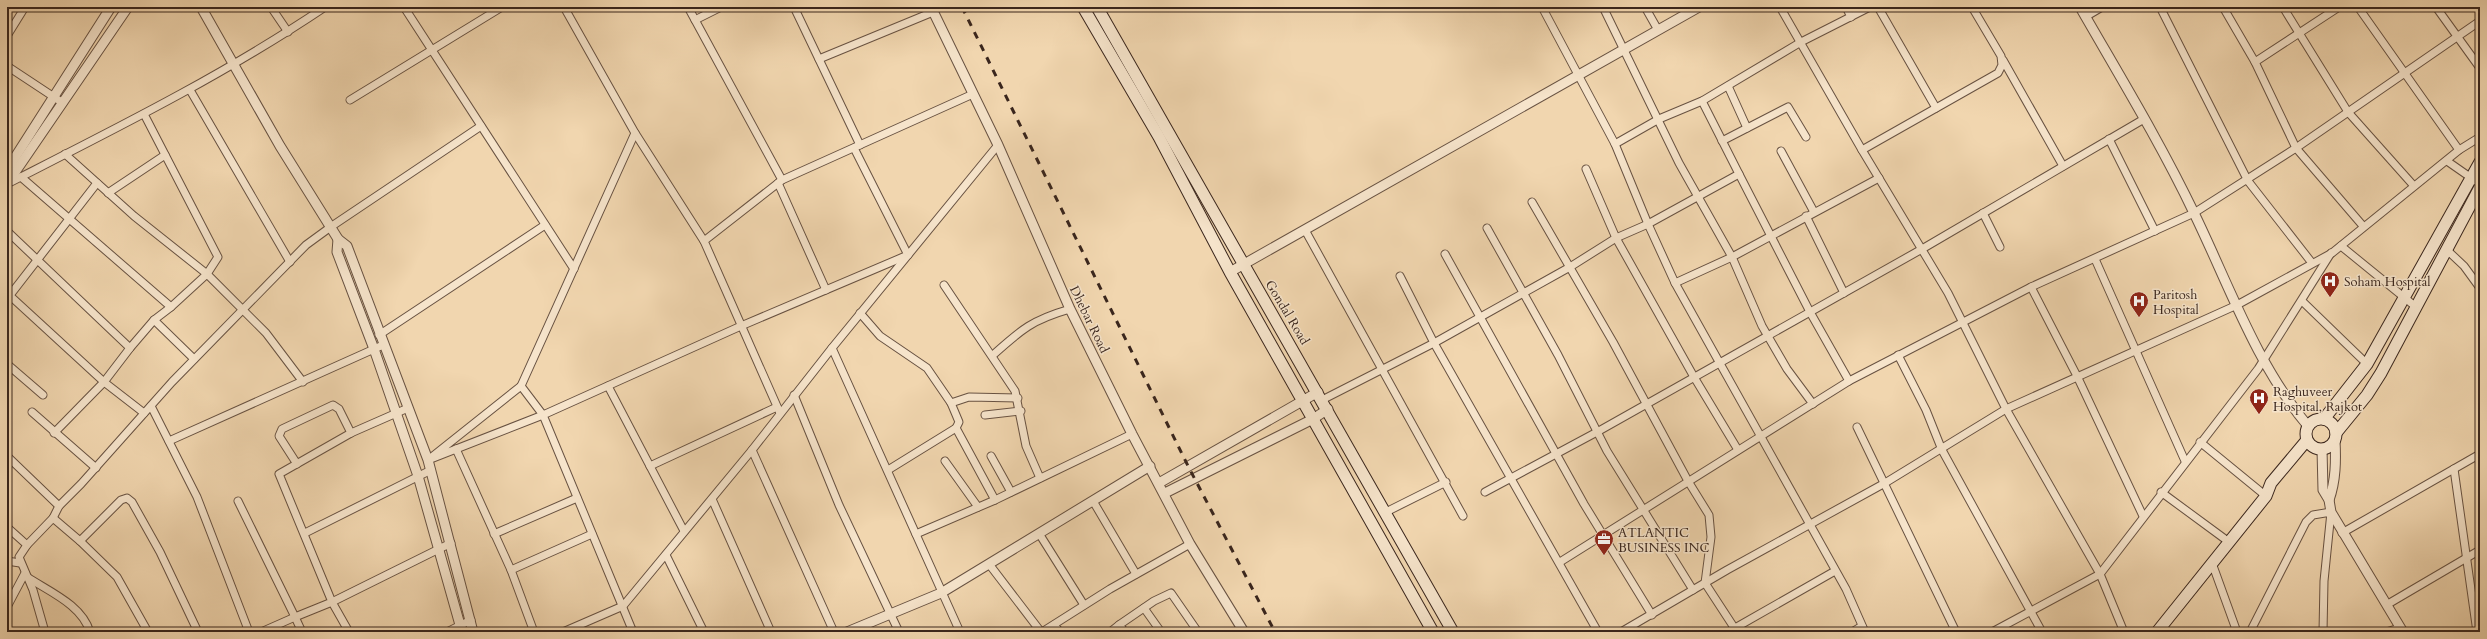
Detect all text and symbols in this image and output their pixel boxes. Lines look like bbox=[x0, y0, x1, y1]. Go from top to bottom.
hospital icon: Soham Hospital bbox=[2319, 270, 2341, 298]
place label: Soham Hospital bbox=[2344, 273, 2431, 291]
street label: Gondal Road bbox=[1261, 277, 1314, 348]
street label: Dhebar Road bbox=[1065, 283, 1113, 356]
place label: Paritosh Hospital bbox=[2153, 286, 2200, 319]
hospital icon: Paritosh Hospital bbox=[2128, 290, 2150, 318]
place label: Raghuveer Hospital, Rajkot bbox=[2273, 383, 2362, 416]
hospital icon: Raghuveer Hospital, Rajkot bbox=[2248, 387, 2270, 415]
place label: ATLANTIC BUSINESS INC bbox=[1618, 524, 1710, 557]
office icon: ATLANTIC BUSINESS INC bbox=[1593, 528, 1615, 556]

